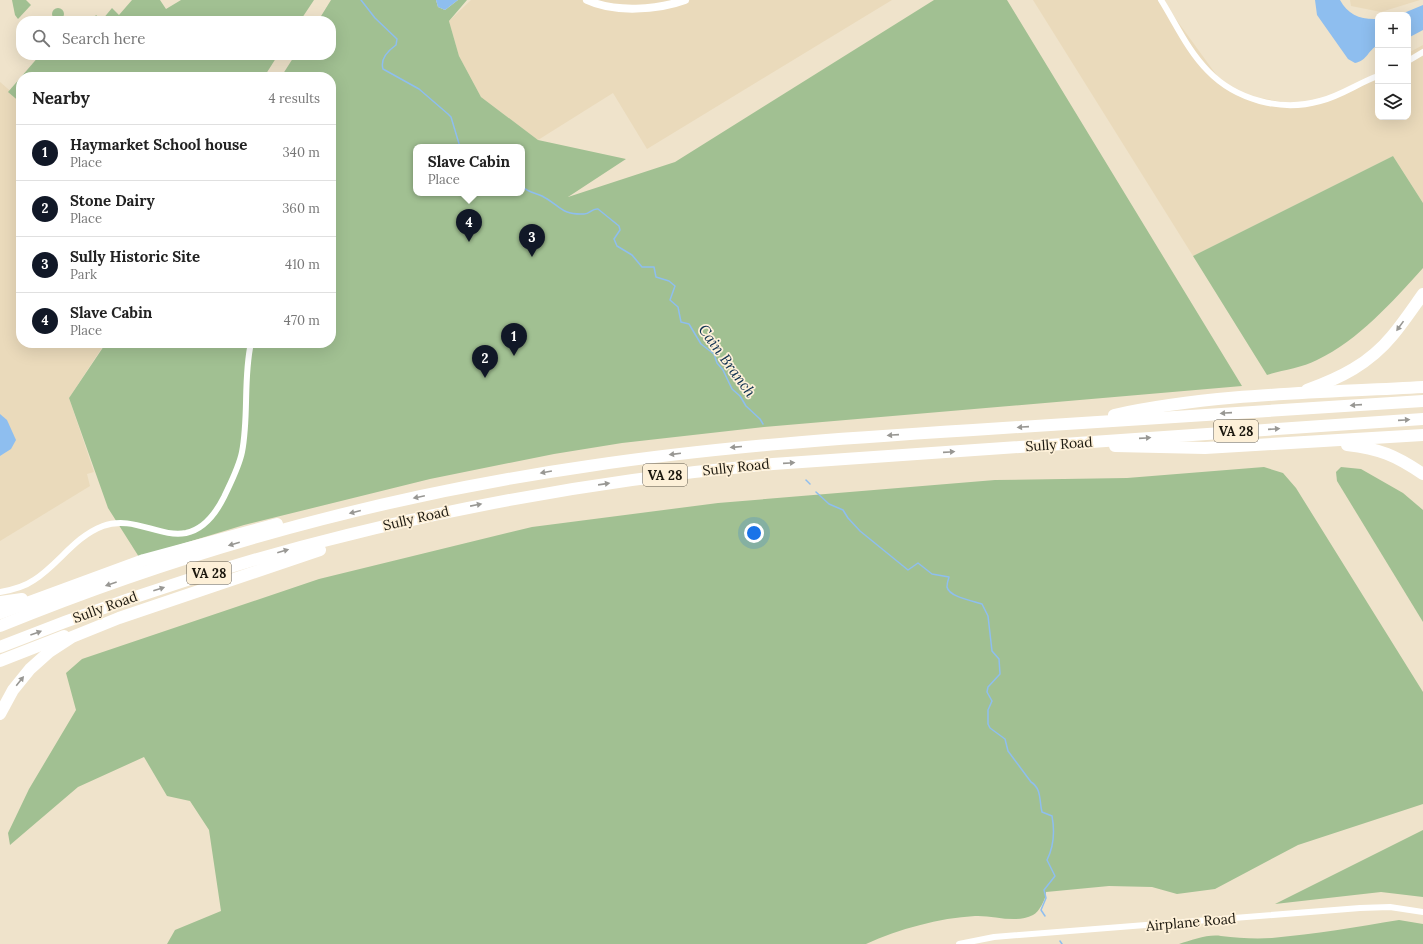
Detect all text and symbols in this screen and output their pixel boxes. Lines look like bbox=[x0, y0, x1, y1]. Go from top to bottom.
map controls bbox=[1375, 12, 1411, 120]
button: + bbox=[1375, 12, 1411, 48]
search box bbox=[16, 16, 336, 60]
icon: search bbox=[30, 27, 52, 49]
text: Search here bbox=[62, 29, 145, 48]
button: − bbox=[1375, 48, 1411, 84]
button: layers bbox=[1375, 84, 1411, 120]
text: Nearby bbox=[32, 87, 90, 109]
text: 4 results bbox=[269, 90, 320, 107]
text: Haymarket School house bbox=[70, 135, 247, 154]
text: 1 bbox=[42, 144, 48, 161]
text: 340 m bbox=[283, 144, 320, 161]
popup bbox=[413, 144, 525, 196]
text: Slave Cabin bbox=[428, 152, 510, 171]
text: Place bbox=[70, 154, 102, 171]
text: Place bbox=[428, 171, 460, 188]
text: Stone Dairy bbox=[70, 191, 155, 210]
text: 2 bbox=[42, 200, 48, 217]
text: 360 m bbox=[282, 200, 320, 217]
pin: 4 bbox=[456, 209, 482, 242]
text: Place bbox=[70, 210, 102, 227]
pin: 3 bbox=[519, 224, 545, 257]
text: Sully Historic Site bbox=[70, 247, 200, 266]
text: 3 bbox=[41, 256, 49, 273]
text: 410 m bbox=[285, 256, 320, 273]
text: Park bbox=[70, 266, 97, 283]
text: Slave Cabin bbox=[70, 303, 152, 322]
text: 4 bbox=[41, 312, 49, 329]
text: 470 m bbox=[284, 312, 320, 329]
one-way arrow bbox=[1396, 320, 1404, 331]
water label: Cain Branch bbox=[695, 321, 760, 401]
text: Place bbox=[70, 322, 102, 339]
pin: 1 bbox=[501, 323, 527, 356]
pin: 2 bbox=[472, 345, 498, 378]
one-way arrow bbox=[1350, 402, 1362, 409]
one-way arrow bbox=[1220, 410, 1232, 417]
one-way arrow bbox=[1398, 417, 1410, 424]
road number: VA 28 bbox=[1214, 420, 1258, 442]
one-way arrow bbox=[1017, 423, 1029, 430]
one-way arrow bbox=[1268, 426, 1281, 432]
one-way arrow bbox=[887, 432, 899, 439]
street label: Sully Road bbox=[1025, 433, 1093, 455]
one-way arrow bbox=[1139, 434, 1151, 441]
one-way arrow bbox=[730, 444, 742, 451]
one-way arrow bbox=[943, 448, 955, 455]
one-way arrow bbox=[669, 451, 681, 457]
street label: Sully Road bbox=[702, 455, 770, 479]
one-way arrow bbox=[782, 459, 795, 466]
road number: VA 28 bbox=[643, 464, 687, 486]
one-way arrow bbox=[540, 470, 552, 476]
one-way arrow bbox=[598, 481, 610, 487]
one-way arrow bbox=[413, 495, 425, 501]
street label: Sully Road bbox=[381, 502, 451, 534]
one-way arrow bbox=[469, 502, 482, 508]
one-way arrow bbox=[349, 509, 361, 515]
your location bbox=[744, 523, 764, 543]
one-way arrow bbox=[228, 541, 240, 547]
one-way arrow bbox=[277, 548, 289, 554]
road number: VA 28 bbox=[187, 562, 231, 584]
one-way arrow bbox=[104, 582, 116, 588]
one-way arrow bbox=[153, 586, 165, 592]
street label: Sully Road bbox=[70, 587, 140, 627]
one-way arrow bbox=[31, 629, 43, 635]
one-way arrow bbox=[16, 675, 24, 686]
street label: Airplane Road bbox=[1144, 909, 1237, 935]

